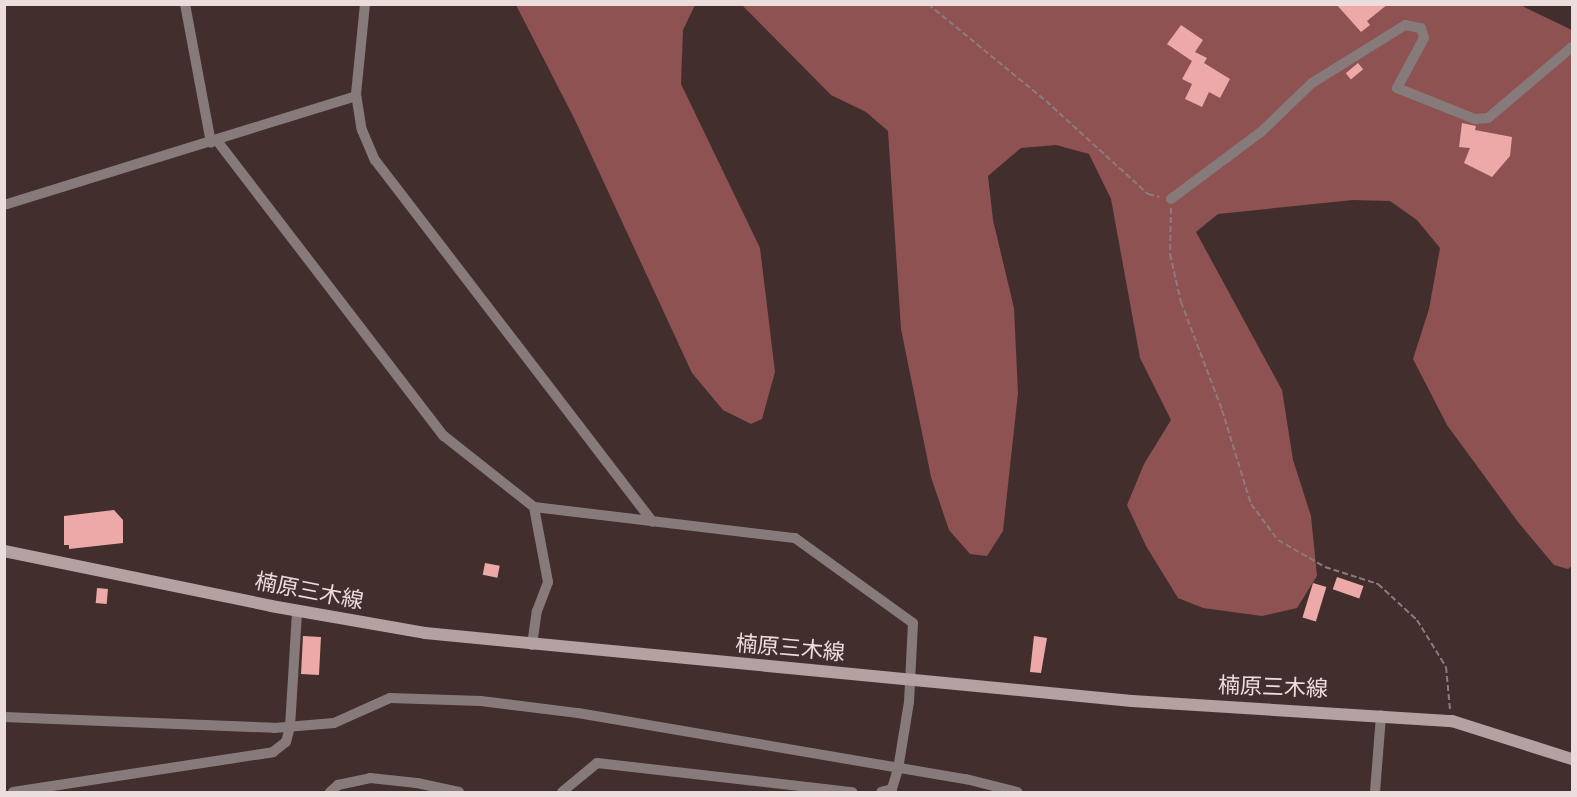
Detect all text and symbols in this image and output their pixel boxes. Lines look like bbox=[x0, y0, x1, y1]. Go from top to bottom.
street label: 楠原三木線 bbox=[252, 569, 366, 615]
street label: 楠原三木線 bbox=[734, 631, 846, 667]
street label: 楠原三木線 bbox=[1218, 673, 1328, 703]

